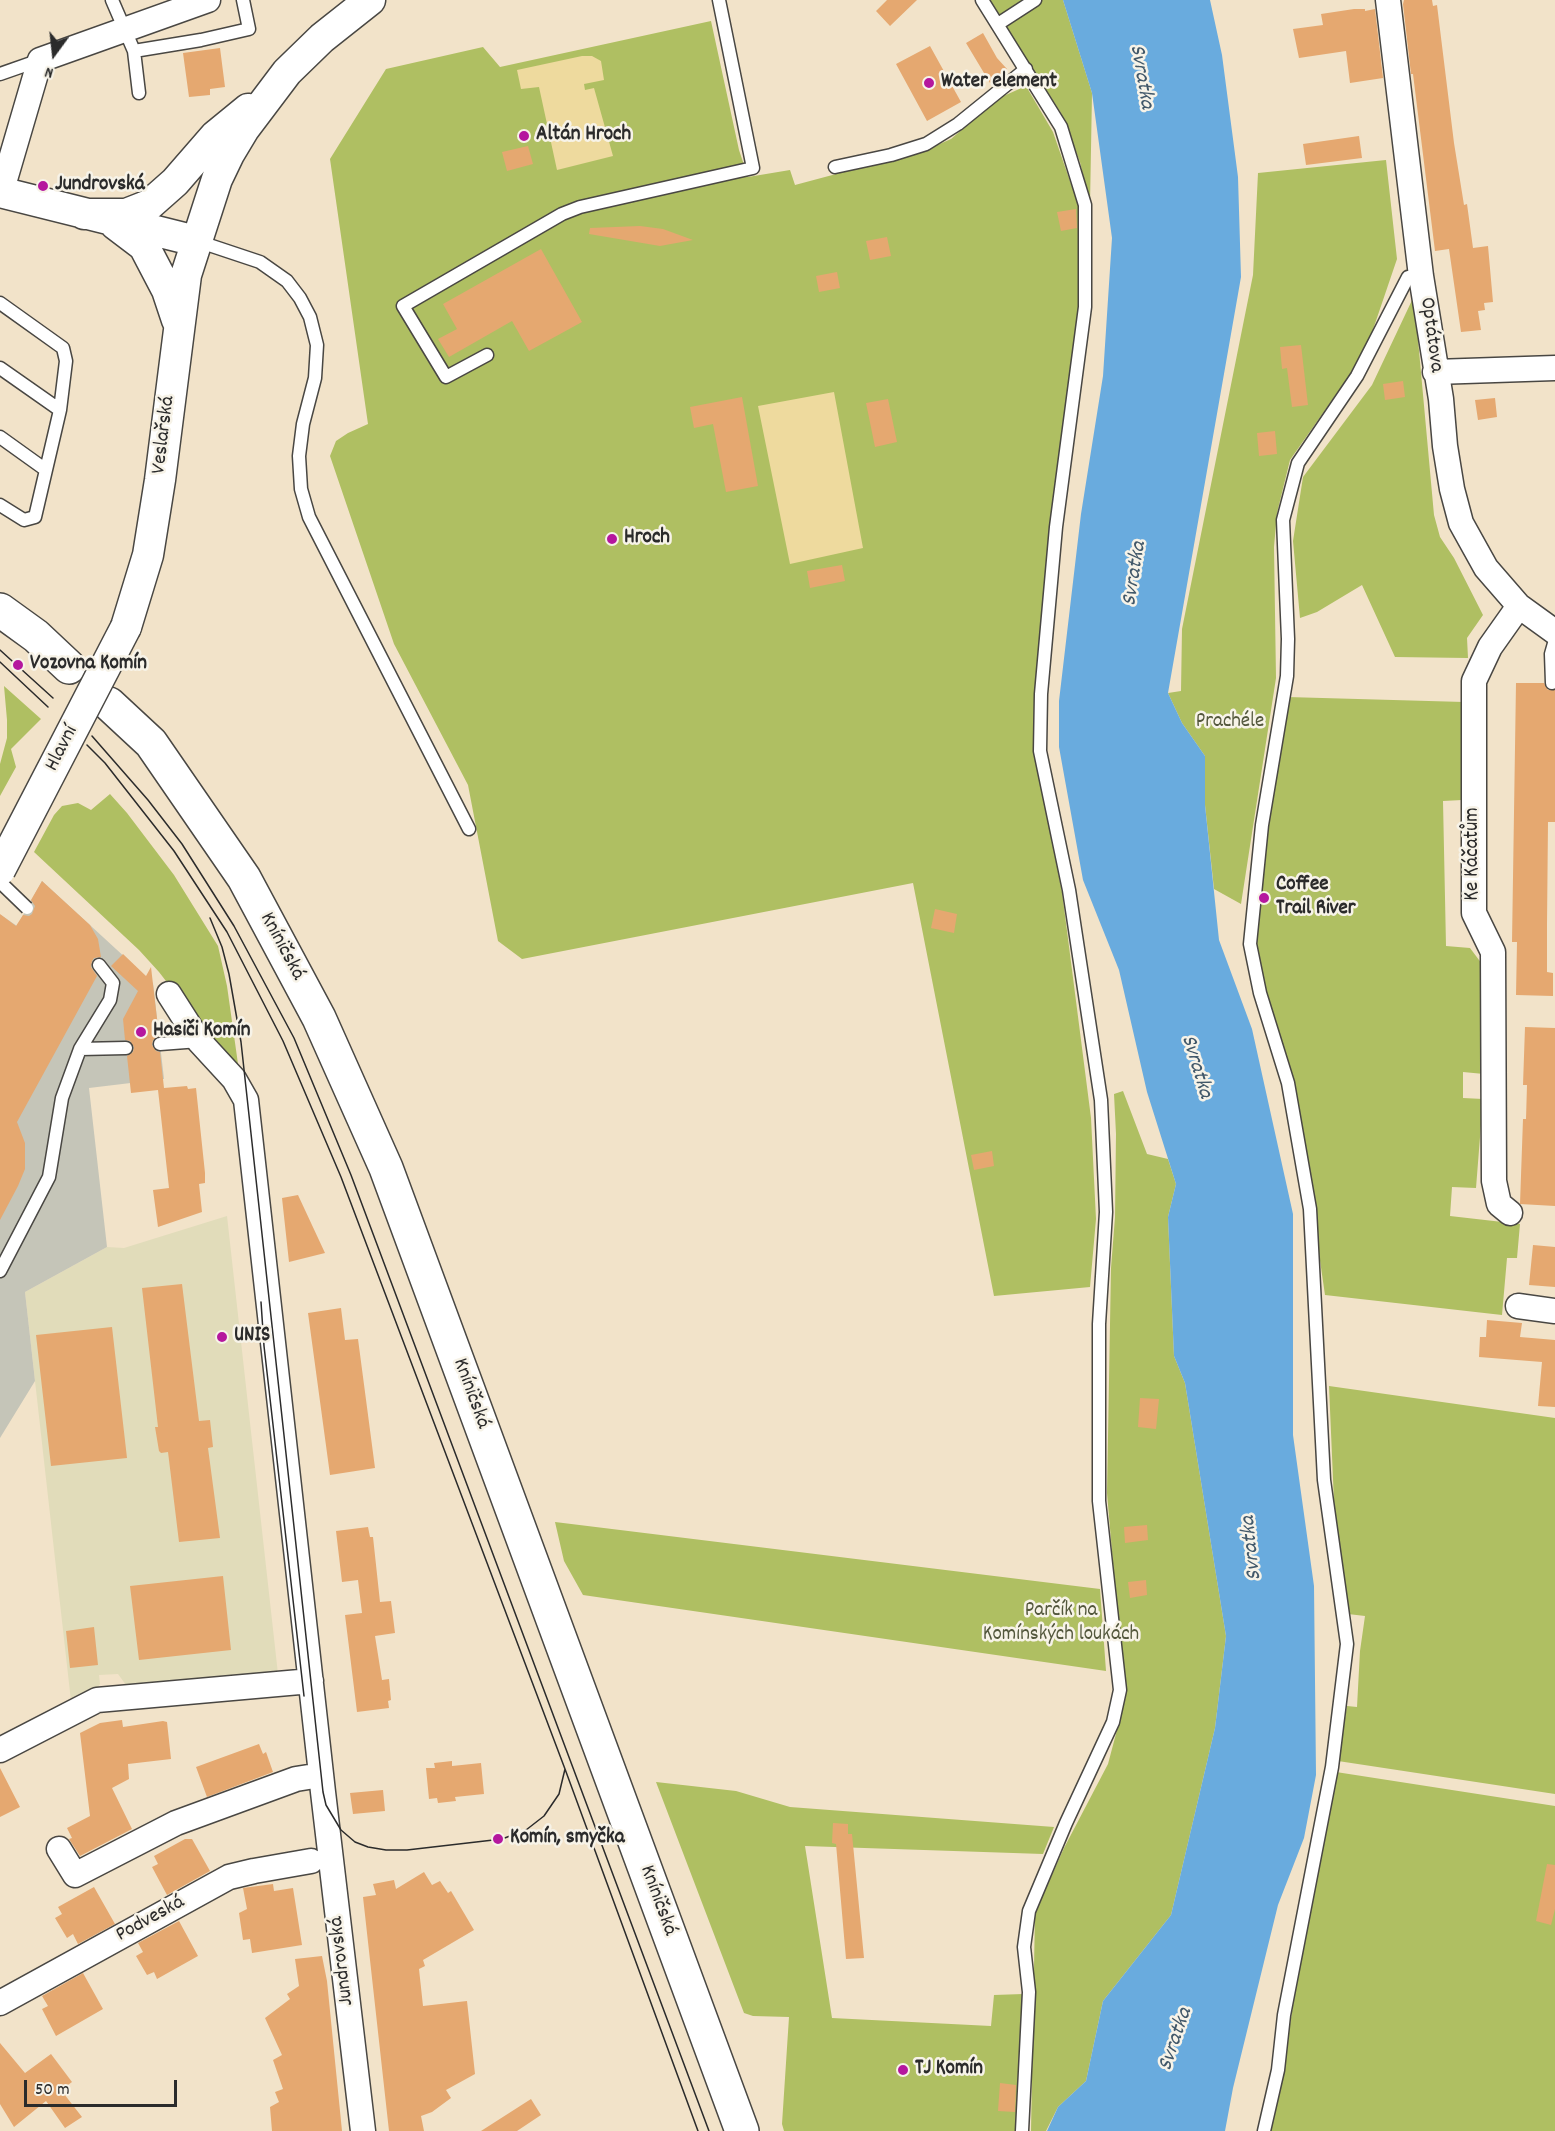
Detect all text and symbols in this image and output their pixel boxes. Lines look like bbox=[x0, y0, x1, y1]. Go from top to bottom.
north arrow bbox=[24, 24, 84, 84]
water label: Svratka bbox=[1121, 43, 1159, 111]
text: N bbox=[42, 60, 56, 84]
place label: Water element bbox=[941, 70, 1057, 96]
marker: Water element bbox=[922, 76, 936, 90]
place label: Altán Hroch bbox=[536, 123, 631, 149]
marker: Altán Hroch bbox=[517, 129, 531, 143]
place label: Jundrovská bbox=[55, 173, 145, 199]
marker: Jundrovská bbox=[36, 179, 50, 193]
street label: Optátova bbox=[1412, 296, 1448, 374]
street label: Veslařská bbox=[148, 394, 182, 476]
place label: Hroch bbox=[624, 526, 670, 552]
marker: Hroch bbox=[605, 532, 619, 546]
water label: Svratka bbox=[1118, 540, 1154, 608]
place label: Vozovna Komín bbox=[30, 652, 147, 678]
marker: Vozovna Komín bbox=[11, 658, 25, 672]
park label: Prachéle bbox=[1196, 710, 1264, 736]
street label: Hlavní bbox=[41, 722, 85, 776]
street label: Ke Káčatům bbox=[1461, 807, 1487, 901]
place label: Coffee Trail River bbox=[1276, 873, 1356, 923]
marker: Coffee Trail River bbox=[1257, 891, 1271, 905]
street label: Kníničská bbox=[253, 909, 309, 985]
place label: Hasiči Komín bbox=[153, 1019, 250, 1045]
marker: Hasiči Komín bbox=[134, 1025, 148, 1039]
water label: Svratka bbox=[1173, 1032, 1217, 1102]
place label: UNIS bbox=[234, 1324, 270, 1350]
marker: UNIS bbox=[215, 1330, 229, 1344]
street label: Kníničská bbox=[446, 1355, 494, 1433]
water label: Svratka bbox=[1236, 1514, 1270, 1582]
park label: Parčík na Komínských loukách bbox=[983, 1599, 1139, 1649]
place label: Komín, smyčka bbox=[510, 1826, 625, 1852]
marker: Komín, smyčka bbox=[491, 1832, 505, 1846]
street label: Kníničská bbox=[633, 1862, 681, 1940]
street label: Podveská bbox=[112, 1891, 190, 1949]
street label: Jundrovská bbox=[325, 1915, 361, 2007]
water label: Svratka bbox=[1154, 2005, 1200, 2075]
place label: TJ Komín bbox=[915, 2057, 983, 2083]
marker: TJ Komín bbox=[896, 2063, 910, 2077]
scale bar bbox=[27, 2068, 180, 2106]
text: 50 m bbox=[35, 2078, 70, 2103]

